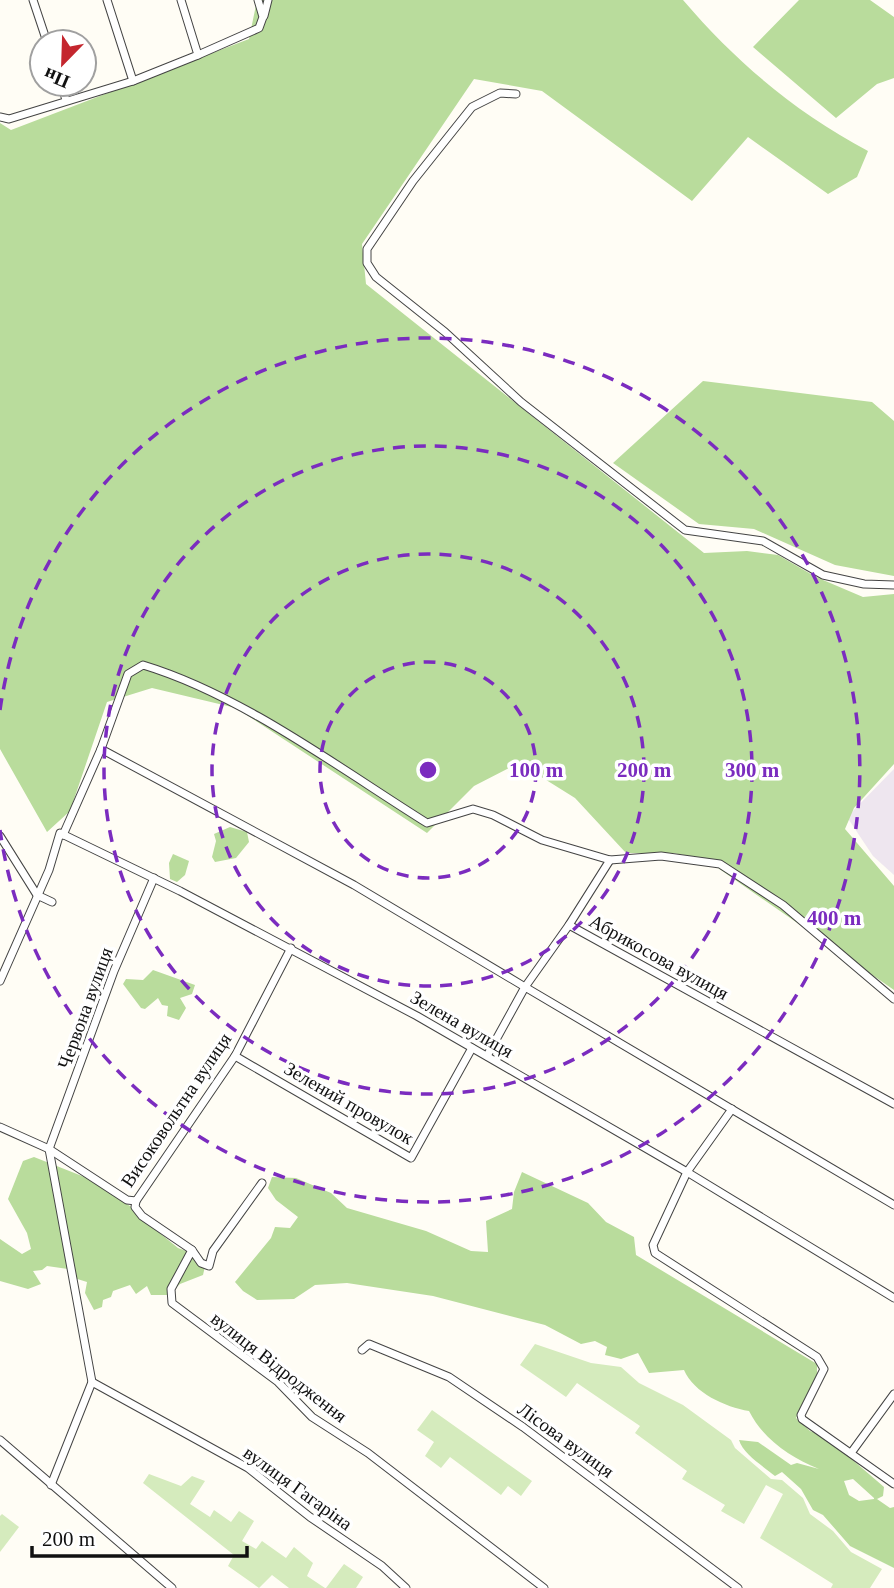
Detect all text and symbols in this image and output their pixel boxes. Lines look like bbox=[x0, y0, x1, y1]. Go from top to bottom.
north arrow bbox=[28, 28, 98, 98]
text: Пн bbox=[41, 63, 72, 93]
centre of rings bbox=[416, 758, 440, 782]
text: 100 m bbox=[509, 758, 564, 782]
text: 200 m bbox=[617, 758, 672, 782]
text: 300 m bbox=[725, 758, 780, 782]
text: 400 m bbox=[807, 906, 862, 930]
street label: Абрикосова вулиця bbox=[586, 910, 732, 1004]
street label: Червона вулиця bbox=[53, 944, 117, 1072]
street label: Зелена вулиця bbox=[407, 986, 517, 1062]
street label: Високовольтна вулиця bbox=[117, 1029, 236, 1191]
street label: Зелений провулок bbox=[281, 1058, 418, 1149]
street label: вулиця Відродження bbox=[207, 1307, 351, 1427]
street label: Лісова вулиця bbox=[514, 1398, 618, 1482]
street label: вулиця Гагаріна bbox=[240, 1442, 357, 1535]
scale bar bbox=[32, 1514, 247, 1558]
text: 200 m bbox=[42, 1527, 95, 1551]

